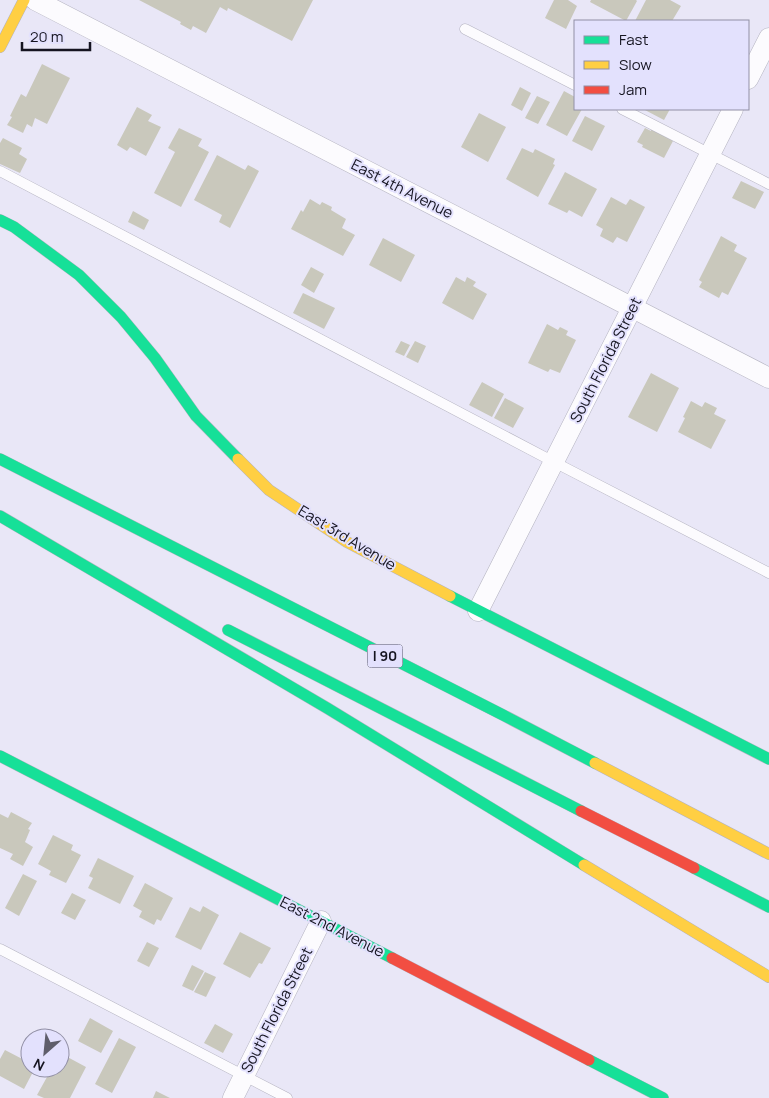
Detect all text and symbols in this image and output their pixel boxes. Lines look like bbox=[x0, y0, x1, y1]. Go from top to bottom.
scale bar bbox=[22, 20, 90, 52]
legend bbox=[574, 20, 749, 110]
text: 20 m bbox=[30, 26, 63, 47]
text: Fast bbox=[619, 29, 648, 50]
text: Slow bbox=[619, 54, 652, 75]
text: Jam bbox=[619, 79, 647, 100]
street label: East 4th Avenue bbox=[348, 154, 457, 223]
street label: South Florida Street bbox=[565, 293, 646, 426]
street label: East 3rd Avenue bbox=[294, 500, 400, 575]
road number: I 90 bbox=[368, 644, 402, 668]
street label: East 2nd Avenue bbox=[276, 891, 388, 962]
street label: South Florida Street bbox=[236, 943, 317, 1076]
north arrow bbox=[20, 1028, 70, 1078]
text: N bbox=[30, 1054, 48, 1076]

